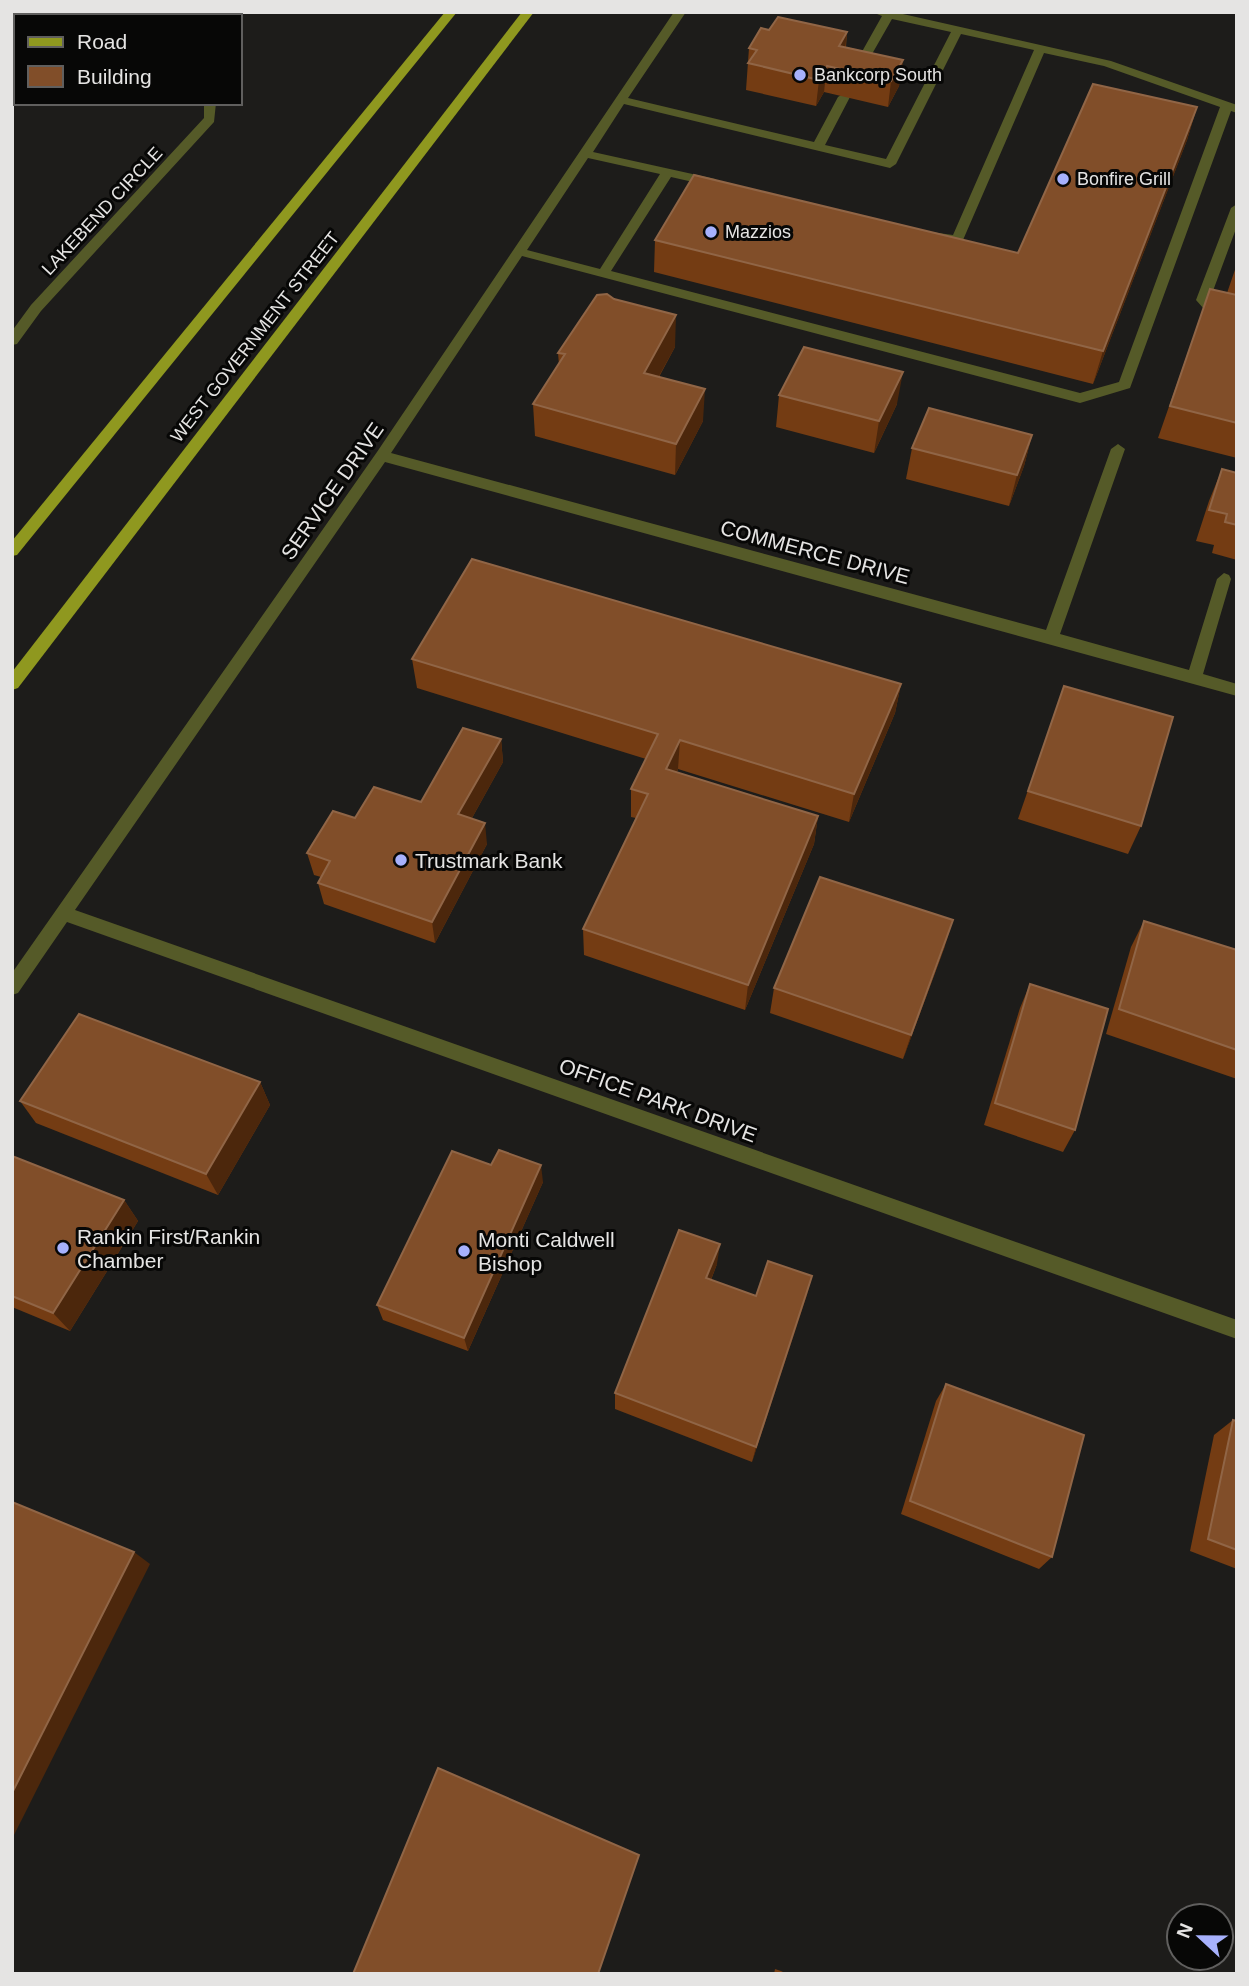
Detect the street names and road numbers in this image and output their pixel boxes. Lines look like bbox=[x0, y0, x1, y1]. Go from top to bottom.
street label: LAKEBEND CIRCLE bbox=[38, 143, 166, 279]
street label: WEST GOVERNMENT STREET bbox=[167, 228, 343, 446]
street label: SERVICE DRIVE bbox=[276, 418, 388, 564]
street label: COMMERCE DRIVE bbox=[718, 516, 912, 588]
street label: OFFICE PARK DRIVE bbox=[556, 1054, 760, 1146]

